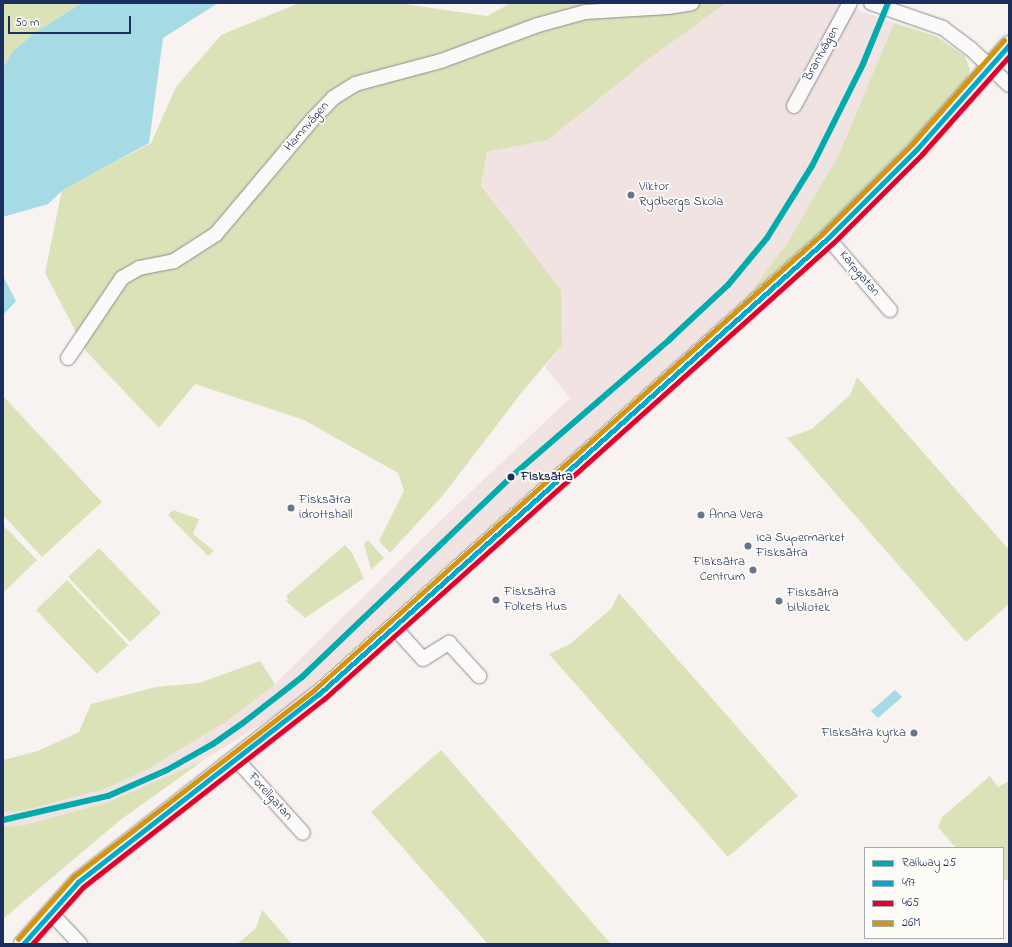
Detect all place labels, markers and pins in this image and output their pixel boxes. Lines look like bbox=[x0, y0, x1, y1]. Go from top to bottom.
place label: Viktor Rydbergs Skola bbox=[639, 180, 723, 211]
marker: Viktor Rydbergs Skola bbox=[626, 190, 636, 200]
place label: Fisksätra bbox=[521, 469, 573, 485]
marker: Fisksätra bbox=[504, 470, 518, 484]
place label: Fisksätra idrottshall bbox=[299, 493, 352, 524]
marker: Fisksätra idrottshall bbox=[286, 503, 296, 513]
place label: Anna Vera bbox=[709, 507, 763, 523]
marker: Anna Vera bbox=[696, 510, 706, 520]
place label: Ica Supermarket Fisksätra bbox=[756, 531, 845, 562]
marker: Ica Supermarket Fisksätra bbox=[743, 541, 753, 551]
place label: Fisksätra Centrum bbox=[693, 555, 745, 586]
marker: Fisksätra Centrum bbox=[748, 565, 758, 575]
place label: Fisksätra Folkets Hus bbox=[504, 585, 567, 616]
place label: Fisksätra bibliotek bbox=[787, 586, 839, 617]
marker: Fisksätra Folkets Hus bbox=[491, 595, 501, 605]
marker: Fisksätra bibliotek bbox=[774, 596, 784, 606]
place label: Fisksätra kyrka bbox=[821, 725, 906, 741]
marker: Fisksätra kyrka bbox=[909, 728, 919, 738]

